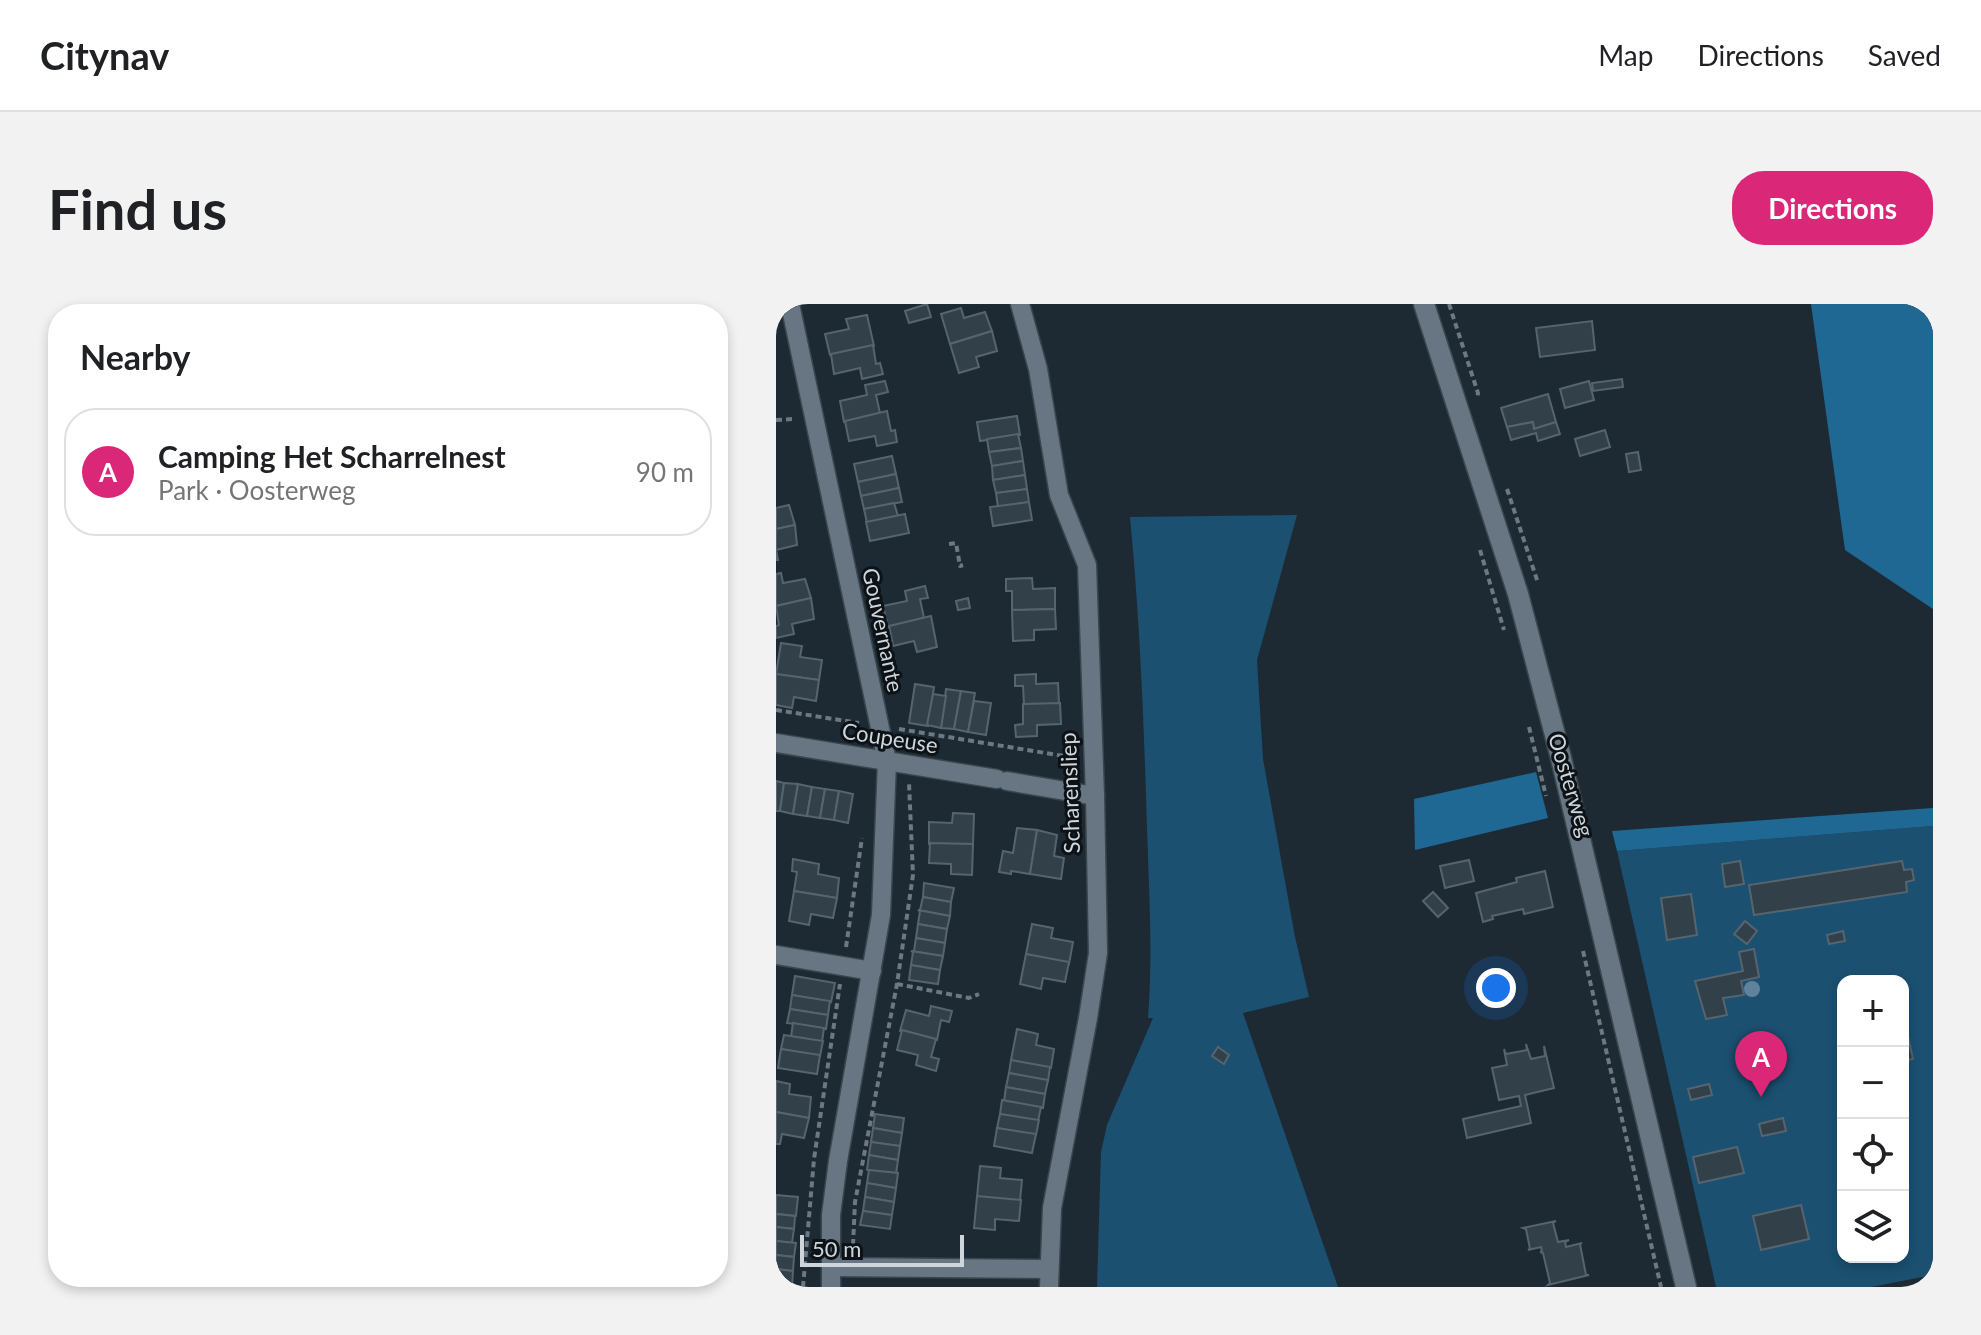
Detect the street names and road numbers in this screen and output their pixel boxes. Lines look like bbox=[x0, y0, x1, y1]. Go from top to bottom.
street label: Gouvernante bbox=[857, 565, 910, 694]
street label: Coupeuse bbox=[840, 717, 940, 758]
street label: Oosterweg bbox=[1543, 730, 1600, 840]
street label: Scharensliep bbox=[1054, 732, 1085, 854]

